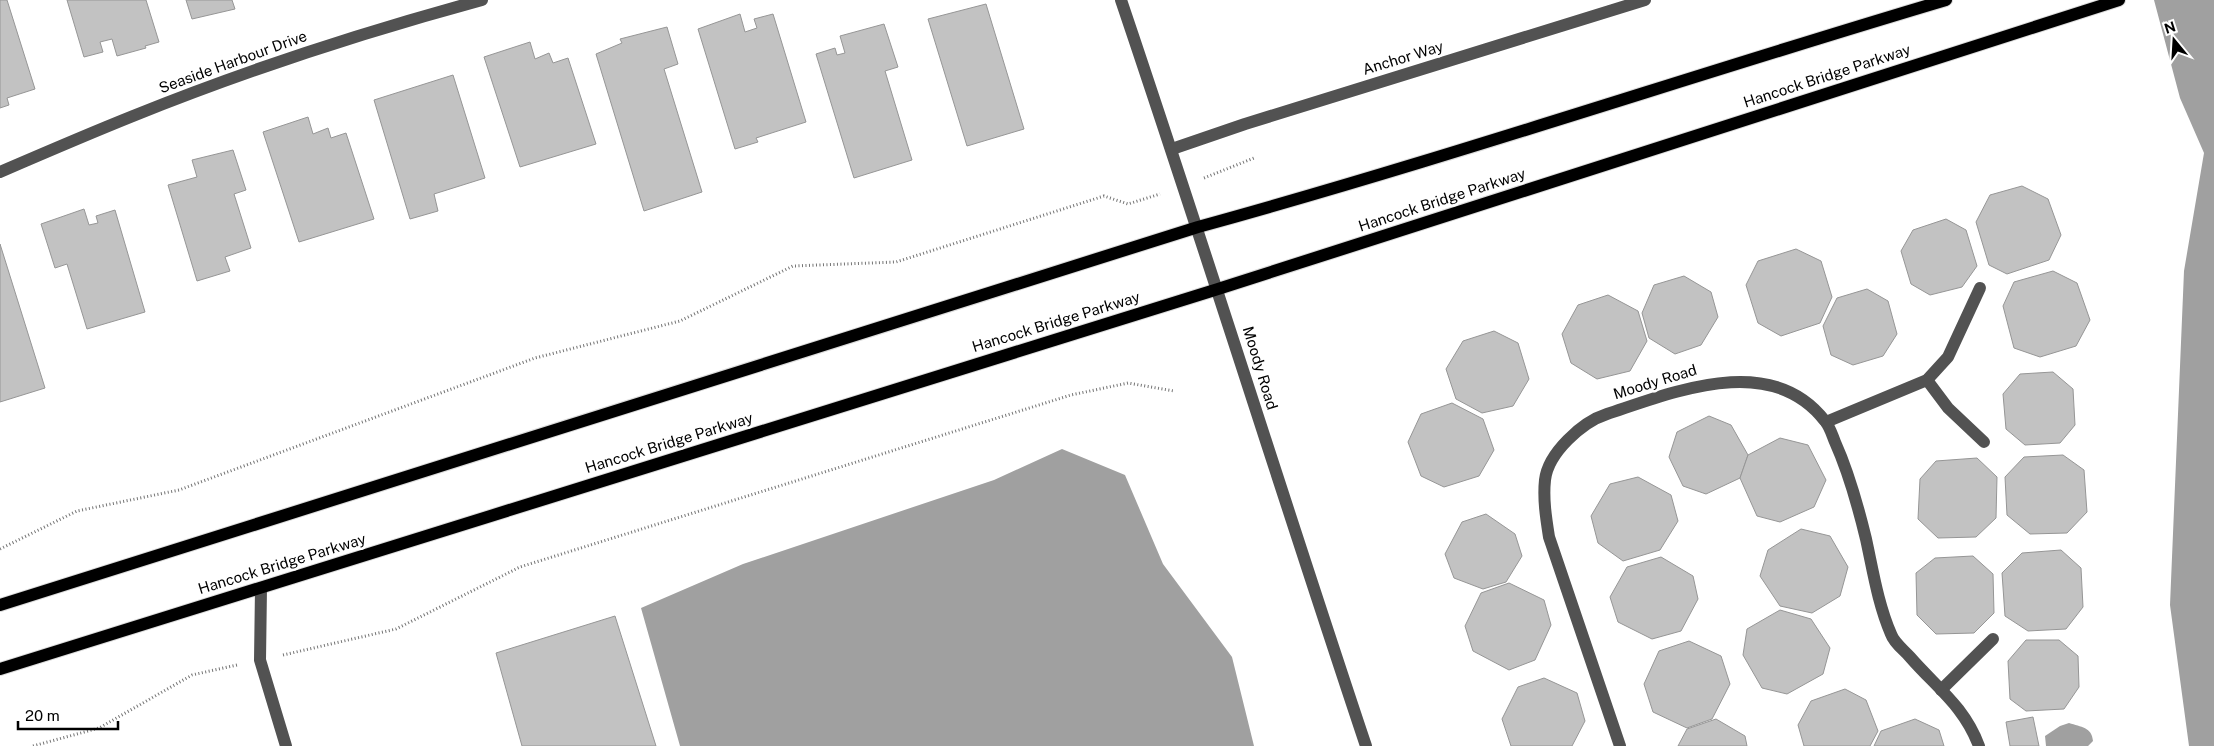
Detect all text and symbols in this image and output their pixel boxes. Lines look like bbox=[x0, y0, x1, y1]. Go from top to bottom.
north arrow bbox=[2149, 15, 2199, 65]
text: N bbox=[2162, 18, 2178, 37]
street label: Seaside Harbour Drive bbox=[157, 27, 309, 96]
street label: Anchor Way bbox=[1361, 37, 1445, 78]
street label: Hancock Bridge Parkway bbox=[1741, 40, 1912, 111]
street label: Hancock Bridge Parkway bbox=[1356, 164, 1527, 235]
street label: Hancock Bridge Parkway bbox=[970, 288, 1142, 355]
street label: Moody Road bbox=[1240, 324, 1281, 412]
street label: Moody Road bbox=[1611, 361, 1699, 402]
street label: Hancock Bridge Parkway bbox=[583, 409, 755, 476]
street label: Hancock Bridge Parkway bbox=[196, 530, 368, 597]
scale bar bbox=[18, 698, 118, 730]
text: 20 m bbox=[25, 707, 60, 724]

